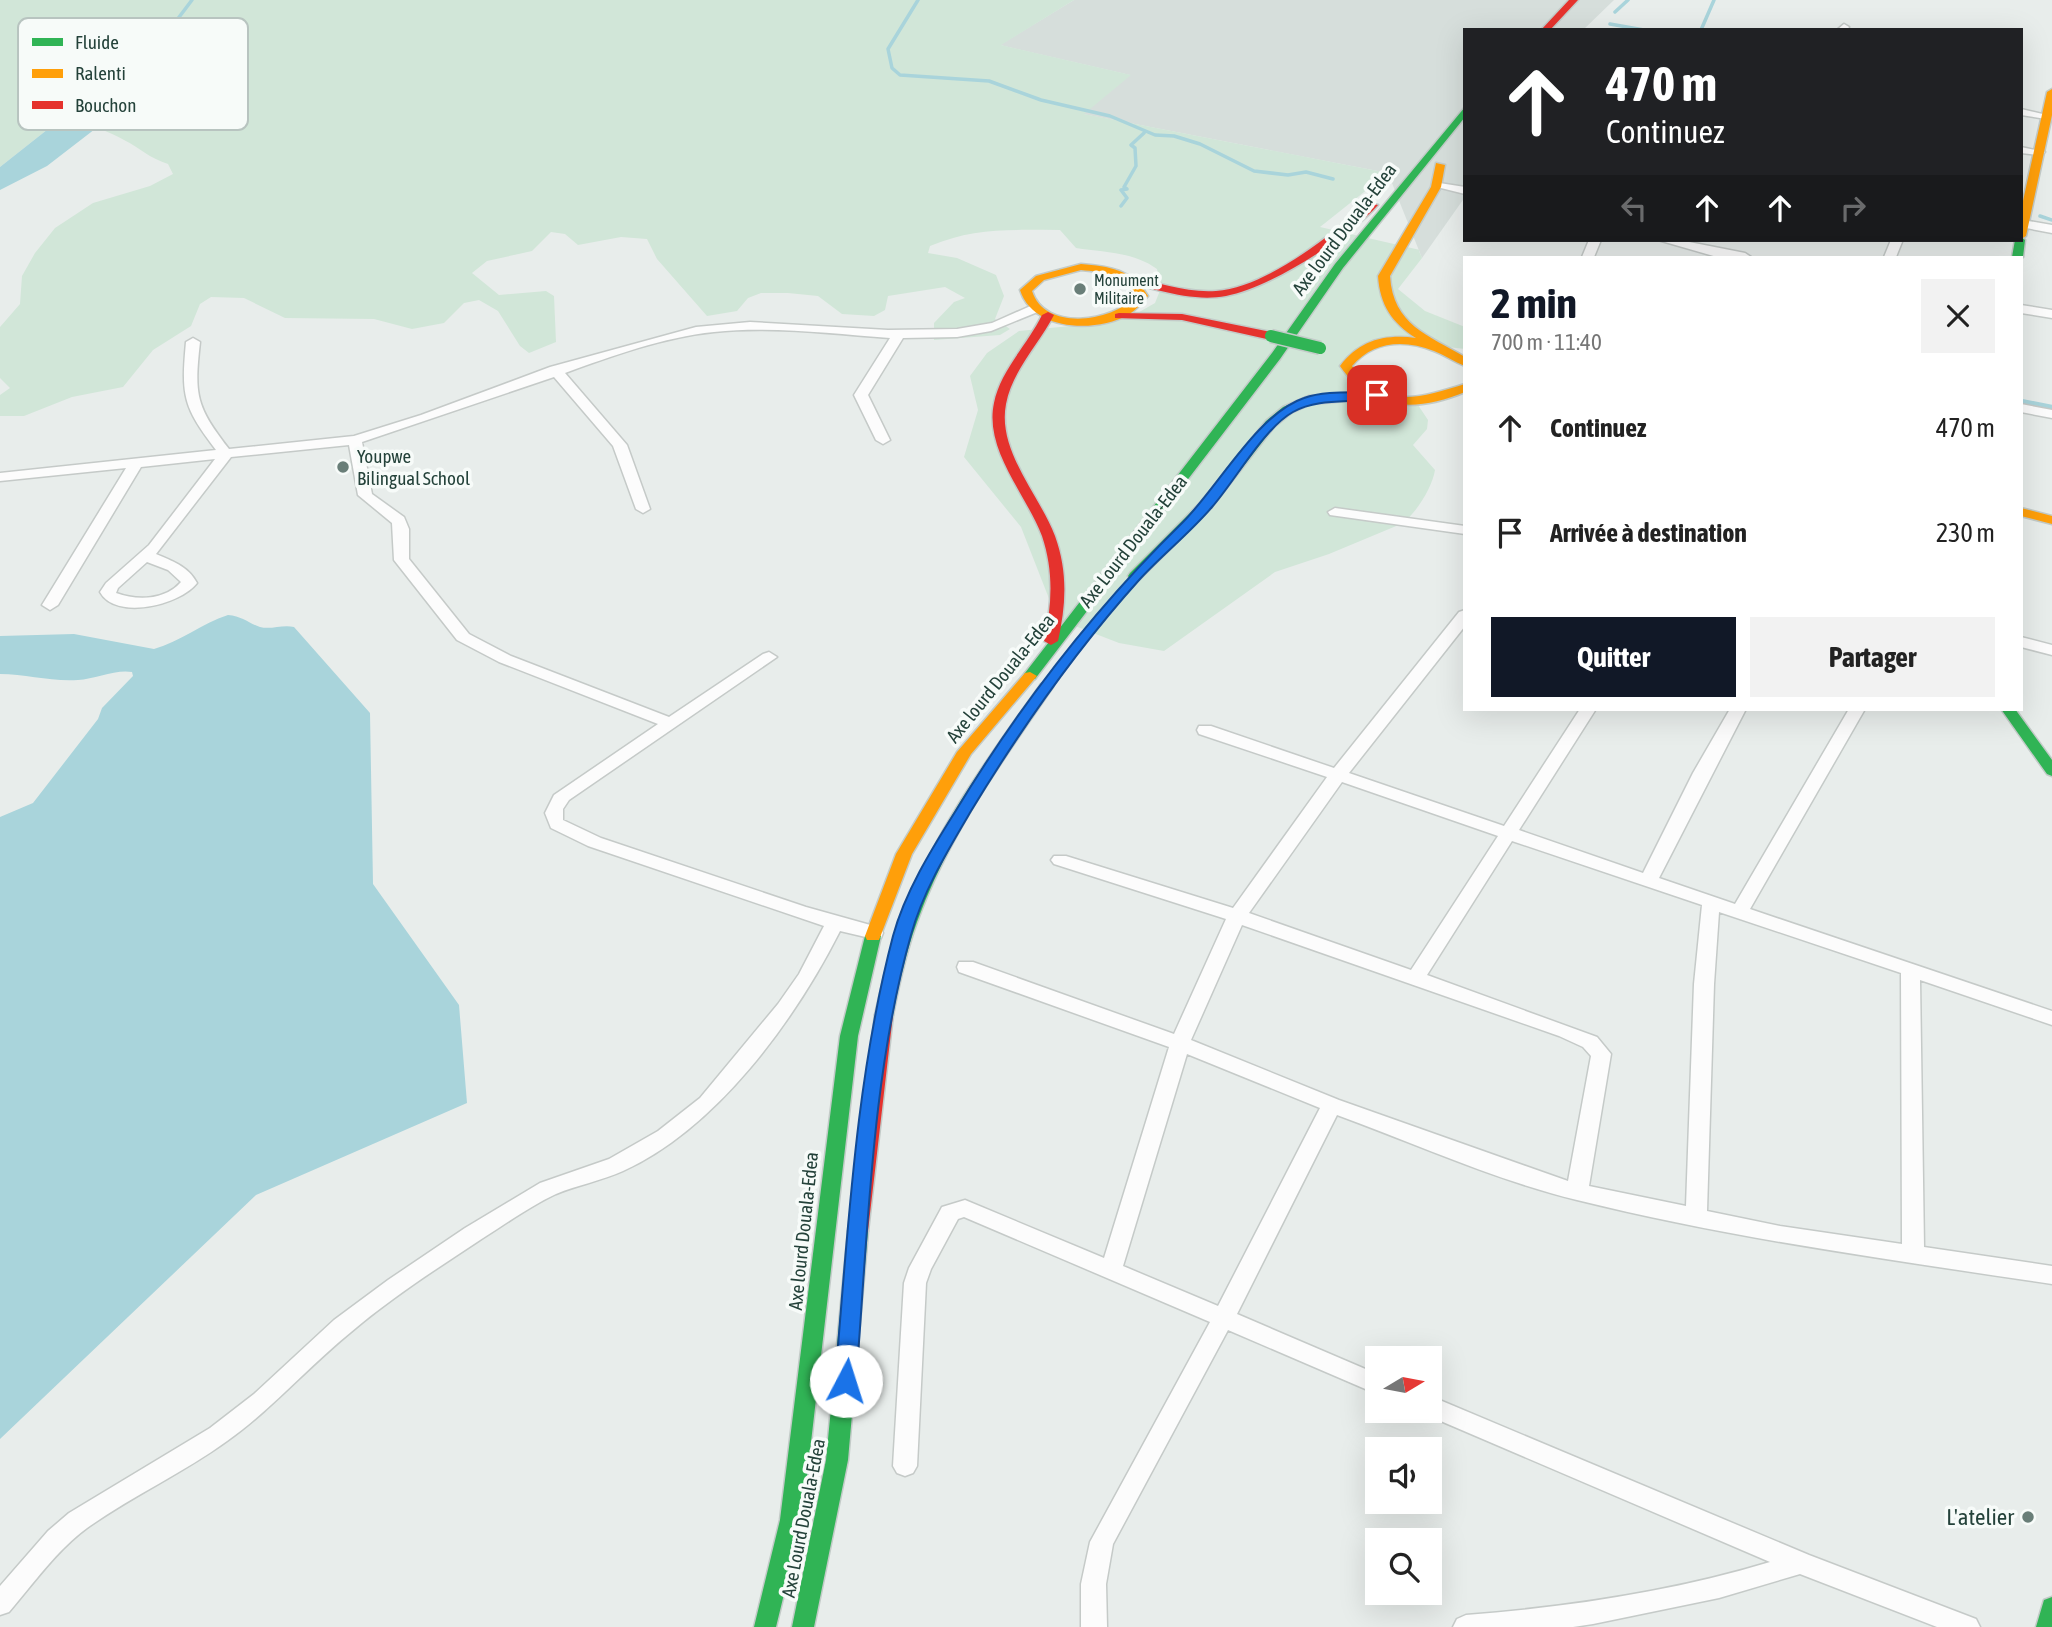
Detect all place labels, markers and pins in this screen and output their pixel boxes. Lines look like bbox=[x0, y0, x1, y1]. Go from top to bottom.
place label: Monument Militaire bbox=[1094, 271, 1159, 307]
marker: Monument Militaire bbox=[1072, 281, 1088, 297]
pin bbox=[1347, 365, 1407, 425]
place label: Youpwe Bilingual School bbox=[357, 445, 470, 489]
marker: Youpwe Bilingual School bbox=[335, 459, 351, 475]
place label: L'atelier bbox=[1946, 1504, 2015, 1530]
marker: L'atelier bbox=[2020, 1509, 2036, 1525]

